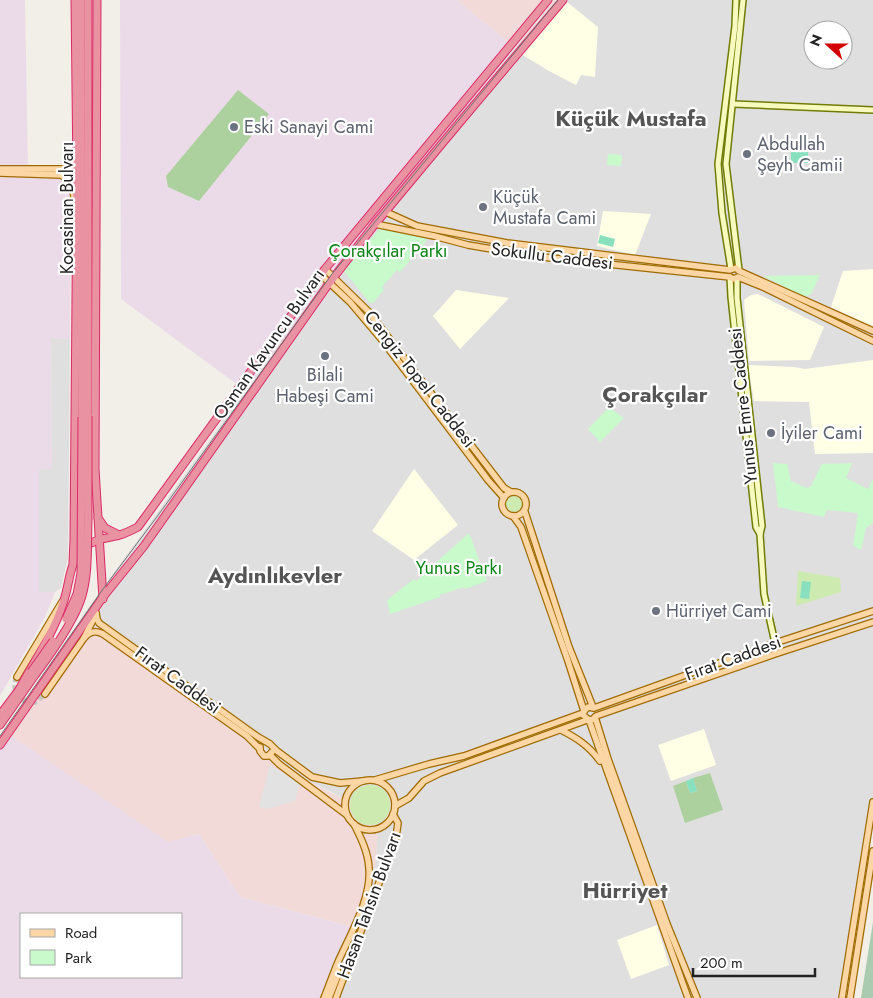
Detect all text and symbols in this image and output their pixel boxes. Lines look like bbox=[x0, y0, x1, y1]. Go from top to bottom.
north arrow bbox=[803, 20, 853, 70]
text: N bbox=[805, 32, 827, 49]
district label: Küçük Mustafa bbox=[555, 102, 707, 134]
place label: Eski Sanayi Cami bbox=[244, 114, 373, 140]
marker: Eski Sanayi Cami bbox=[228, 121, 240, 133]
place label: Abdullah Şeyh Camii bbox=[757, 131, 843, 178]
street label: Kocasinan Bulvarı bbox=[54, 142, 80, 274]
marker: Abdullah Şeyh Camii bbox=[741, 148, 753, 160]
place label: Küçük Mustafa Cami bbox=[493, 184, 596, 231]
marker: Küçük Mustafa Cami bbox=[477, 201, 489, 213]
street label: Sokullu Caddesi bbox=[490, 236, 614, 276]
park label: Çorakçılar Parkı bbox=[328, 238, 448, 264]
street label: Osman Kavuncu Bulvarı bbox=[207, 263, 331, 425]
street label: Cengiz Topel Caddesi bbox=[358, 305, 482, 453]
street label: Yunus Emre Caddesi bbox=[722, 327, 764, 485]
marker: Bilali Habeşi Cami bbox=[319, 350, 331, 362]
place label: Bilali Habeşi Cami bbox=[276, 362, 374, 409]
district label: Çorakçılar bbox=[602, 378, 708, 410]
place label: İyiler Cami bbox=[781, 420, 863, 446]
marker: İyiler Cami bbox=[765, 427, 777, 439]
park label: Yunus Parkı bbox=[416, 555, 502, 581]
district label: Aydınlıkevler bbox=[207, 559, 342, 591]
place label: Hürriyet Cami bbox=[666, 598, 772, 624]
marker: Hürriyet Cami bbox=[650, 605, 662, 617]
street label: Fırat Caddesi bbox=[681, 629, 785, 687]
street label: Fırat Caddesi bbox=[130, 640, 226, 720]
street label: Hasan Tahsin Bulvarı bbox=[330, 828, 408, 982]
district label: Hürriyet bbox=[583, 874, 667, 906]
legend bbox=[20, 913, 182, 978]
text: Road bbox=[65, 922, 97, 944]
scale bar bbox=[693, 946, 816, 978]
text: Park bbox=[65, 947, 92, 969]
text: 200 m bbox=[700, 952, 743, 974]

